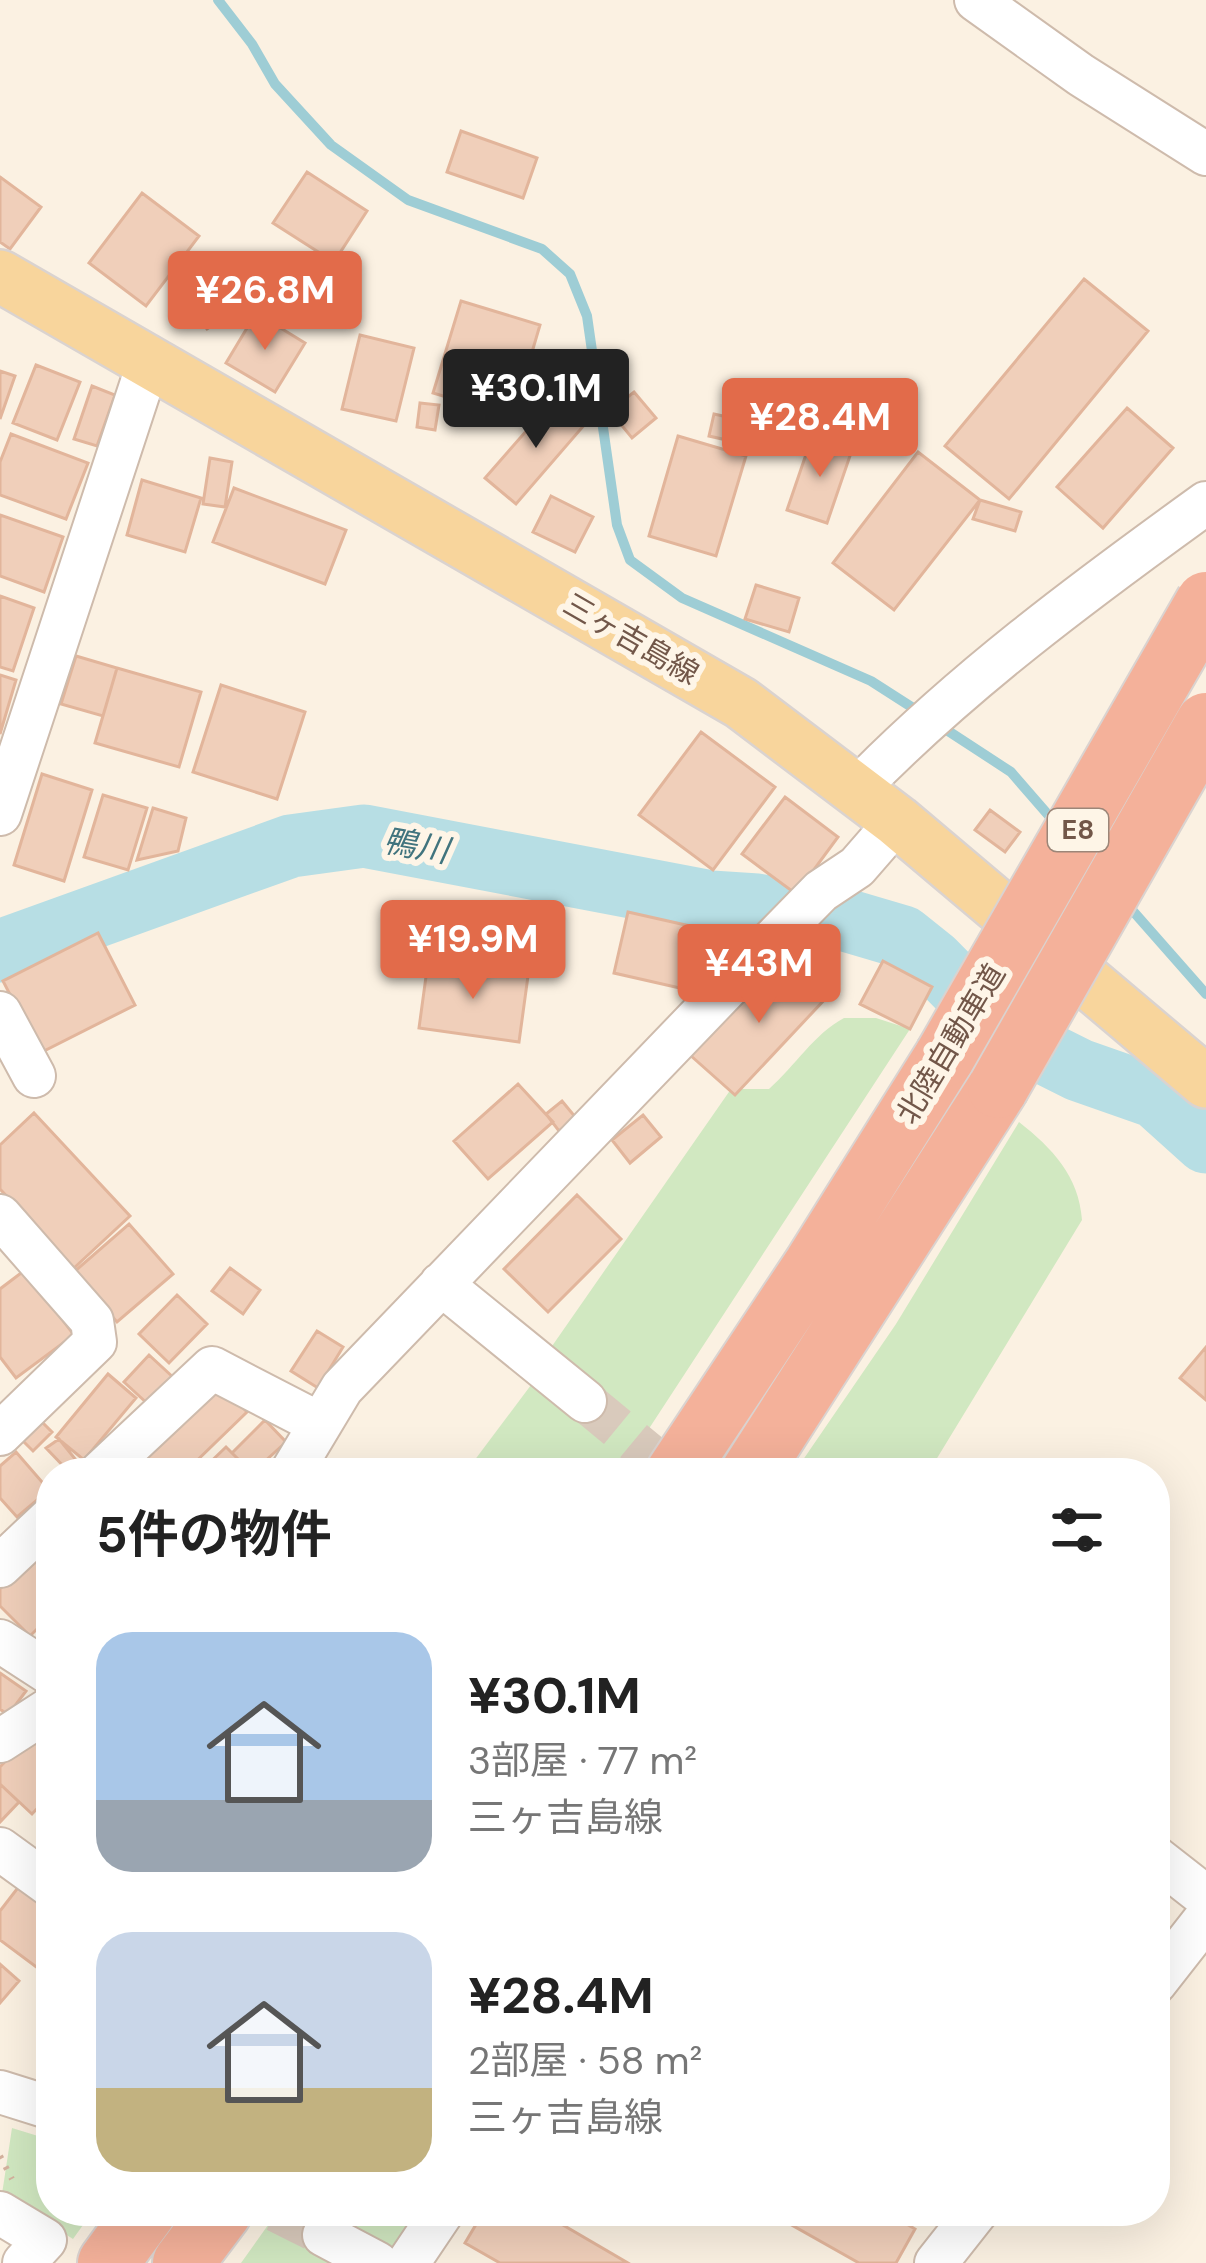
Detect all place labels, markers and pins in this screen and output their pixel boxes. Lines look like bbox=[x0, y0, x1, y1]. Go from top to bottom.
pin: ¥26.8M bbox=[167, 251, 363, 353]
pin: ¥30.1M bbox=[438, 349, 634, 451]
pin: ¥28.4M bbox=[722, 378, 918, 480]
pin: ¥19.9M bbox=[375, 900, 571, 1002]
pin: ¥43M bbox=[688, 924, 830, 1026]

